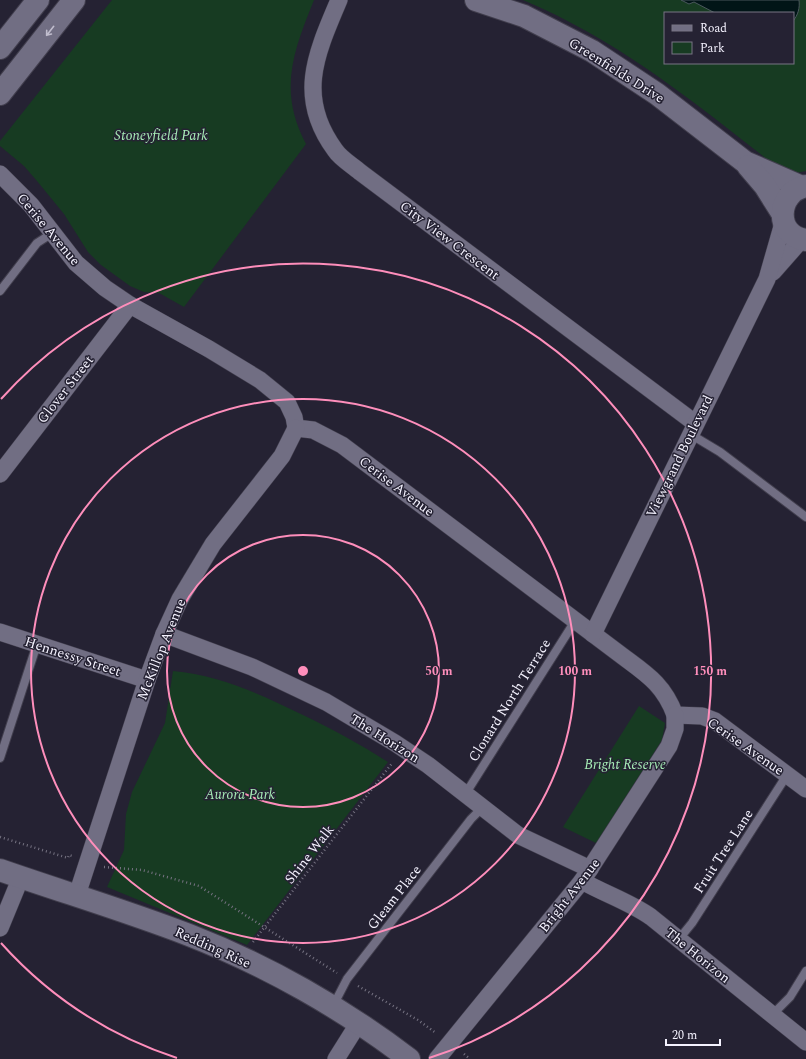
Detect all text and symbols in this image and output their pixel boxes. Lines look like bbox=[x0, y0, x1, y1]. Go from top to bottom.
legend bbox=[664, 12, 794, 64]
text: Road bbox=[700, 19, 727, 38]
one-way arrow bbox=[45, 25, 54, 36]
street label: Greenfields Drive bbox=[565, 32, 669, 109]
text: Park bbox=[700, 39, 725, 58]
park label: Stoneyfield Park bbox=[114, 125, 208, 146]
street label: Cerise Avenue bbox=[12, 188, 86, 270]
street label: City View Crescent bbox=[395, 196, 504, 285]
street label: Glover Street bbox=[32, 351, 99, 428]
street label: Viewgrand Boulevard bbox=[641, 391, 718, 521]
street label: Cerise Avenue bbox=[355, 451, 439, 522]
street label: McKillop Avenue bbox=[132, 595, 191, 703]
street label: Hennessy Street bbox=[22, 631, 124, 682]
street label: Clonard North Terrace bbox=[463, 634, 556, 766]
text: 50 m bbox=[425, 662, 453, 681]
text: 100 m bbox=[558, 662, 592, 681]
text: 150 m bbox=[693, 662, 727, 681]
centre of rings bbox=[296, 664, 310, 678]
street label: The Horizon bbox=[346, 709, 424, 768]
street label: Cerise Avenue bbox=[703, 712, 789, 781]
park label: Bright Reserve bbox=[584, 754, 666, 775]
park label: Aurora Park bbox=[204, 784, 275, 805]
street label: Fruit Tree Lane bbox=[688, 805, 759, 898]
street label: Shine Walk bbox=[279, 820, 339, 889]
street label: Bright Avenue bbox=[534, 853, 605, 937]
street label: Gleam Place bbox=[362, 860, 427, 934]
street label: Redding Rise bbox=[171, 921, 255, 974]
street label: The Horizon bbox=[660, 922, 735, 988]
scale bar bbox=[666, 1021, 720, 1047]
text: 20 m bbox=[672, 1026, 697, 1045]

